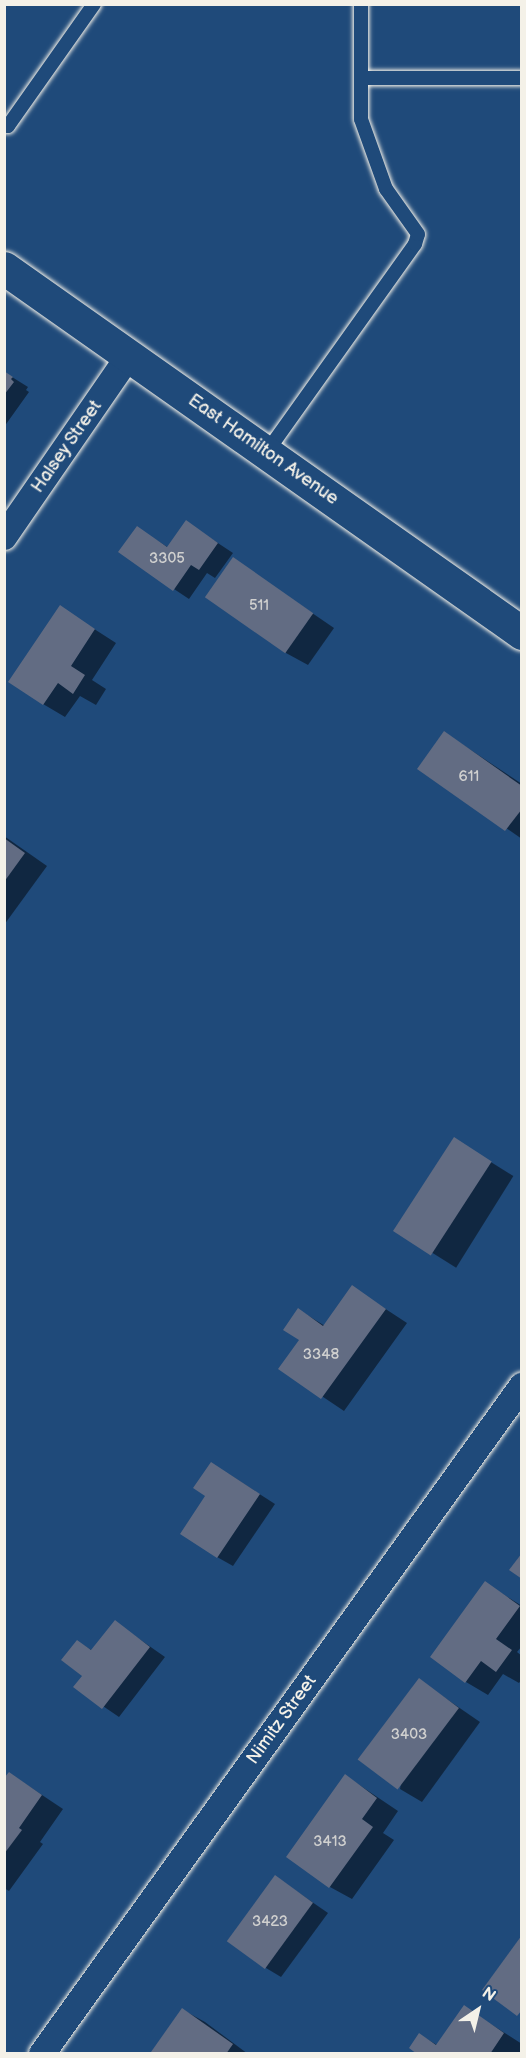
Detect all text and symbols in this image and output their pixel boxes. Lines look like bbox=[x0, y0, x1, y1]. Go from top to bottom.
street label: East Hamilton Avenue bbox=[184, 390, 342, 510]
street label: Halsey Street bbox=[27, 396, 107, 498]
house number: 3305 bbox=[149, 550, 185, 568]
house number: 511 bbox=[249, 597, 269, 615]
house number: 611 bbox=[459, 768, 479, 786]
house number: 3348 bbox=[303, 1346, 339, 1364]
street label: Nimitz Street bbox=[242, 1671, 322, 1769]
house number: 3403 bbox=[391, 1726, 427, 1744]
house number: 3413 bbox=[313, 1833, 347, 1851]
house number: 3423 bbox=[252, 1913, 288, 1931]
north arrow bbox=[448, 1980, 508, 2040]
text: N bbox=[478, 1984, 499, 2006]

